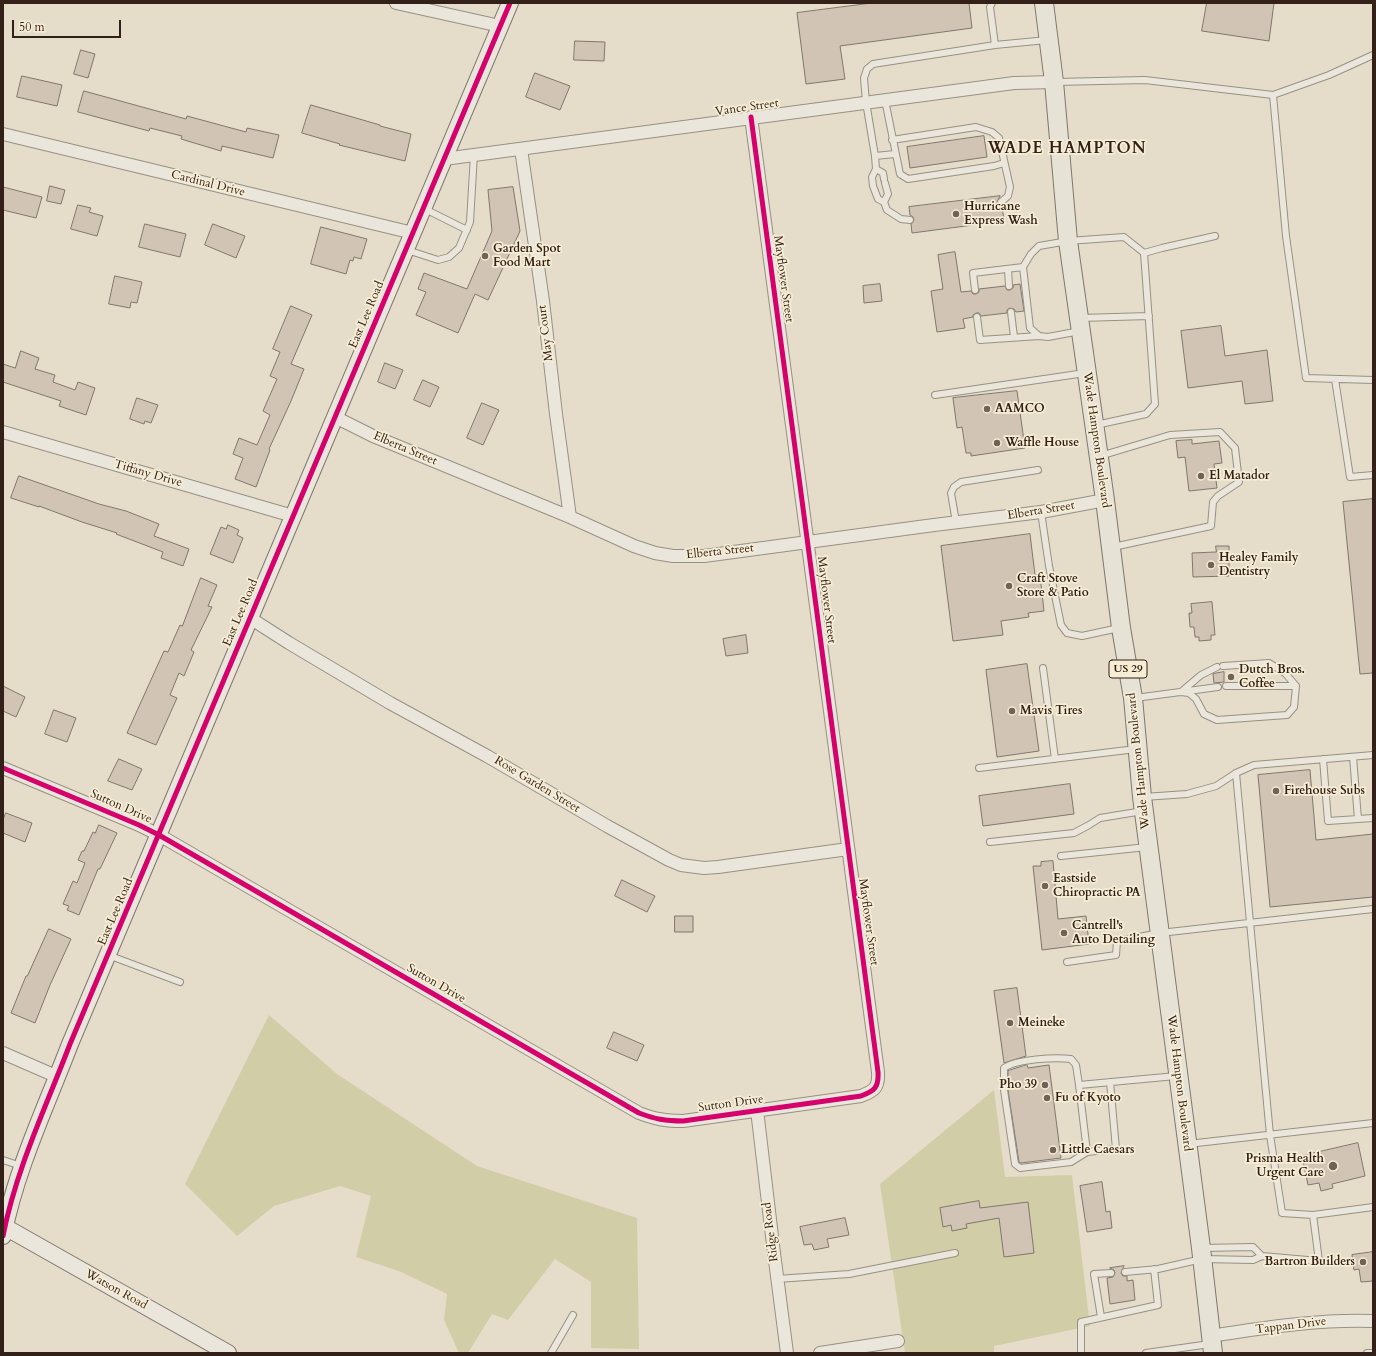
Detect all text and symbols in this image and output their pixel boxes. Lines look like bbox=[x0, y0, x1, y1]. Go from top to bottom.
scale bar bbox=[14, 12, 123, 38]
text: 50 m bbox=[19, 19, 45, 35]
street label: Vance Street bbox=[714, 96, 780, 120]
district label: WADE HAMPTON bbox=[987, 139, 1147, 159]
street label: Cardinal Drive bbox=[169, 168, 247, 200]
place label: Hurricane Express Wash bbox=[964, 200, 1038, 228]
marker: Hurricane Express Wash bbox=[951, 209, 961, 219]
street label: Mayflower Street bbox=[770, 235, 796, 323]
place label: Garden Spot Food Mart bbox=[493, 242, 561, 270]
marker: Garden Spot Food Mart bbox=[480, 251, 490, 261]
street label: East Lee Road bbox=[346, 279, 388, 351]
street label: May Court bbox=[535, 304, 557, 362]
street label: Wade Hampton Boulevard bbox=[1079, 371, 1113, 509]
place label: AAMCO bbox=[995, 402, 1045, 416]
marker: AAMCO bbox=[982, 404, 992, 414]
street label: Elberta Street bbox=[371, 429, 439, 469]
place label: Waffle House bbox=[1005, 436, 1079, 450]
marker: Waffle House bbox=[992, 438, 1002, 448]
street label: Tiffany Drive bbox=[112, 457, 184, 491]
place label: El Matador bbox=[1209, 469, 1270, 483]
marker: El Matador bbox=[1196, 471, 1206, 481]
street label: Elberta Street bbox=[1006, 499, 1076, 523]
street label: Elberta Street bbox=[686, 541, 754, 563]
place label: Healey Family Dentistry bbox=[1219, 551, 1299, 579]
street label: Mayflower Street bbox=[814, 556, 838, 644]
marker: Healey Family Dentistry bbox=[1206, 560, 1216, 570]
place label: Craft Stove Store & Patio bbox=[1017, 572, 1089, 600]
street label: East Lee Road bbox=[220, 577, 262, 649]
marker: Craft Stove Store & Patio bbox=[1004, 581, 1014, 591]
road number: US 29 bbox=[1109, 660, 1147, 678]
place label: Dutch Bros. Coffee bbox=[1239, 663, 1305, 691]
marker: Dutch Bros. Coffee bbox=[1226, 672, 1236, 682]
street label: Wade Hampton Boulevard bbox=[1125, 692, 1153, 830]
place label: Mavis Tires bbox=[1020, 704, 1082, 718]
marker: Mavis Tires bbox=[1007, 706, 1017, 716]
street label: Rose Garden Street bbox=[492, 754, 582, 816]
place label: Firehouse Subs bbox=[1284, 784, 1365, 798]
marker: Firehouse Subs bbox=[1271, 786, 1281, 796]
street label: Sutton Drive bbox=[88, 787, 154, 827]
place label: Eastside Chiropractic PA bbox=[1053, 872, 1141, 900]
street label: East Lee Road bbox=[95, 876, 137, 948]
street label: Mayflower Street bbox=[855, 878, 881, 966]
marker: Eastside Chiropractic PA bbox=[1040, 881, 1050, 891]
place label: Cantrell's Auto Detailing bbox=[1072, 919, 1155, 947]
marker: Cantrell's Auto Detailing bbox=[1059, 928, 1069, 938]
street label: Sutton Drive bbox=[404, 961, 468, 1007]
street label: Wade Hampton Boulevard bbox=[1163, 1014, 1195, 1152]
place label: Meineke bbox=[1018, 1016, 1065, 1030]
marker: Meineke bbox=[1005, 1018, 1015, 1028]
place label: Pho 39 bbox=[999, 1078, 1037, 1092]
marker: Pho 39 bbox=[1040, 1080, 1050, 1090]
place label: Fu of Kyoto bbox=[1055, 1091, 1121, 1105]
street label: Sutton Drive bbox=[697, 1092, 765, 1116]
marker: Fu of Kyoto bbox=[1042, 1093, 1052, 1103]
place label: Little Caesars bbox=[1061, 1143, 1134, 1157]
marker: Little Caesars bbox=[1048, 1145, 1058, 1155]
place label: Prisma Health Urgent Care bbox=[1245, 1152, 1324, 1180]
marker: Prisma Health Urgent Care bbox=[1327, 1160, 1339, 1172]
street label: Ridge Road bbox=[760, 1201, 782, 1263]
place label: Bartron Builders bbox=[1265, 1255, 1355, 1269]
marker: Bartron Builders bbox=[1358, 1257, 1368, 1267]
street label: Watson Road bbox=[82, 1267, 150, 1313]
street label: Tappan Drive bbox=[1255, 1315, 1327, 1337]

